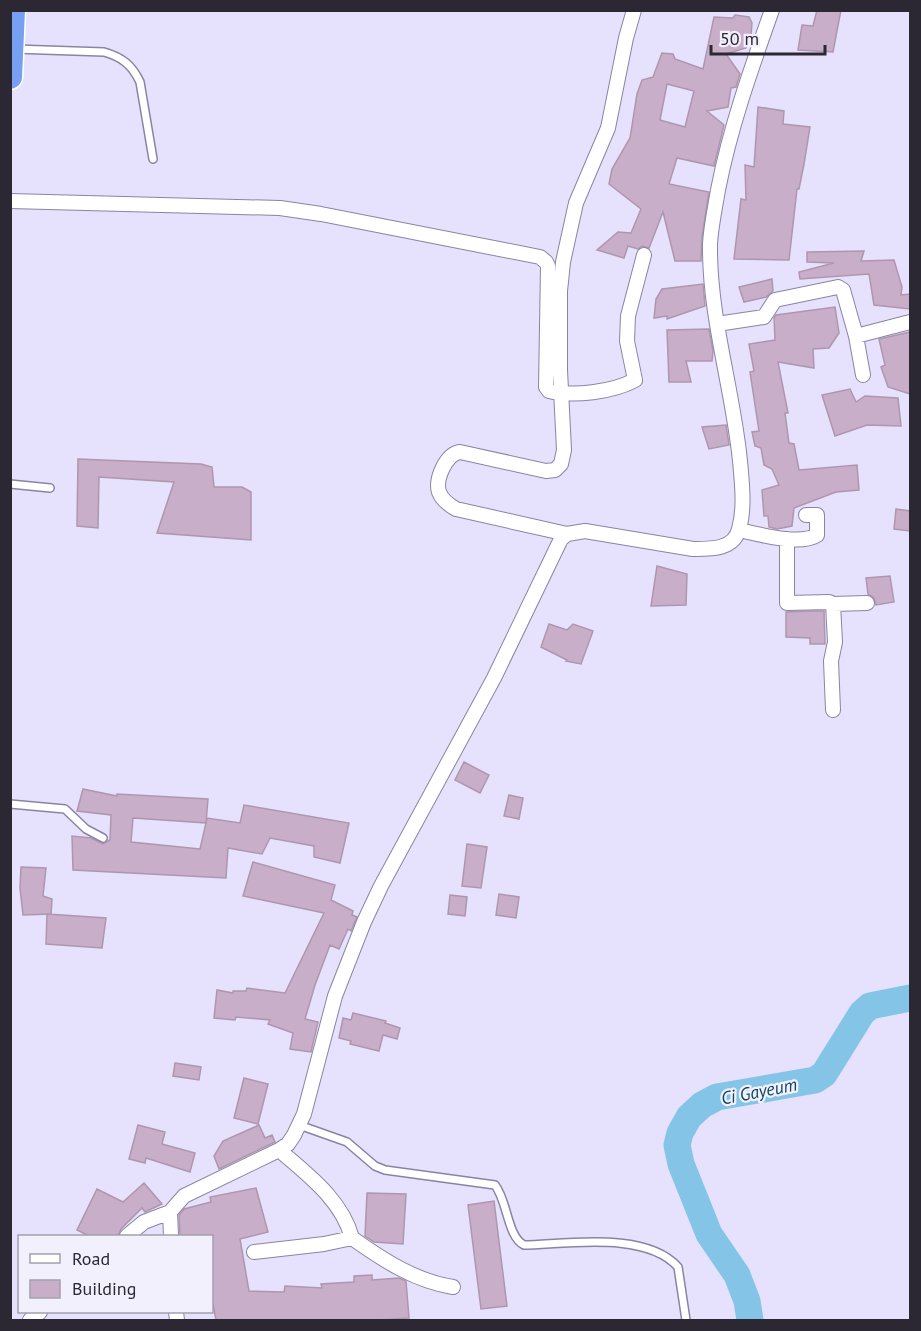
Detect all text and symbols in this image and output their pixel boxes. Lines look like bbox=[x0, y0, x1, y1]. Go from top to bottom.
scale bar bbox=[711, 18, 825, 56]
text: 50 m bbox=[720, 27, 759, 50]
water label: Ci Gayeum bbox=[719, 1072, 799, 1110]
legend bbox=[18, 1235, 213, 1313]
text: Road bbox=[72, 1247, 110, 1270]
text: Building bbox=[72, 1277, 136, 1300]

